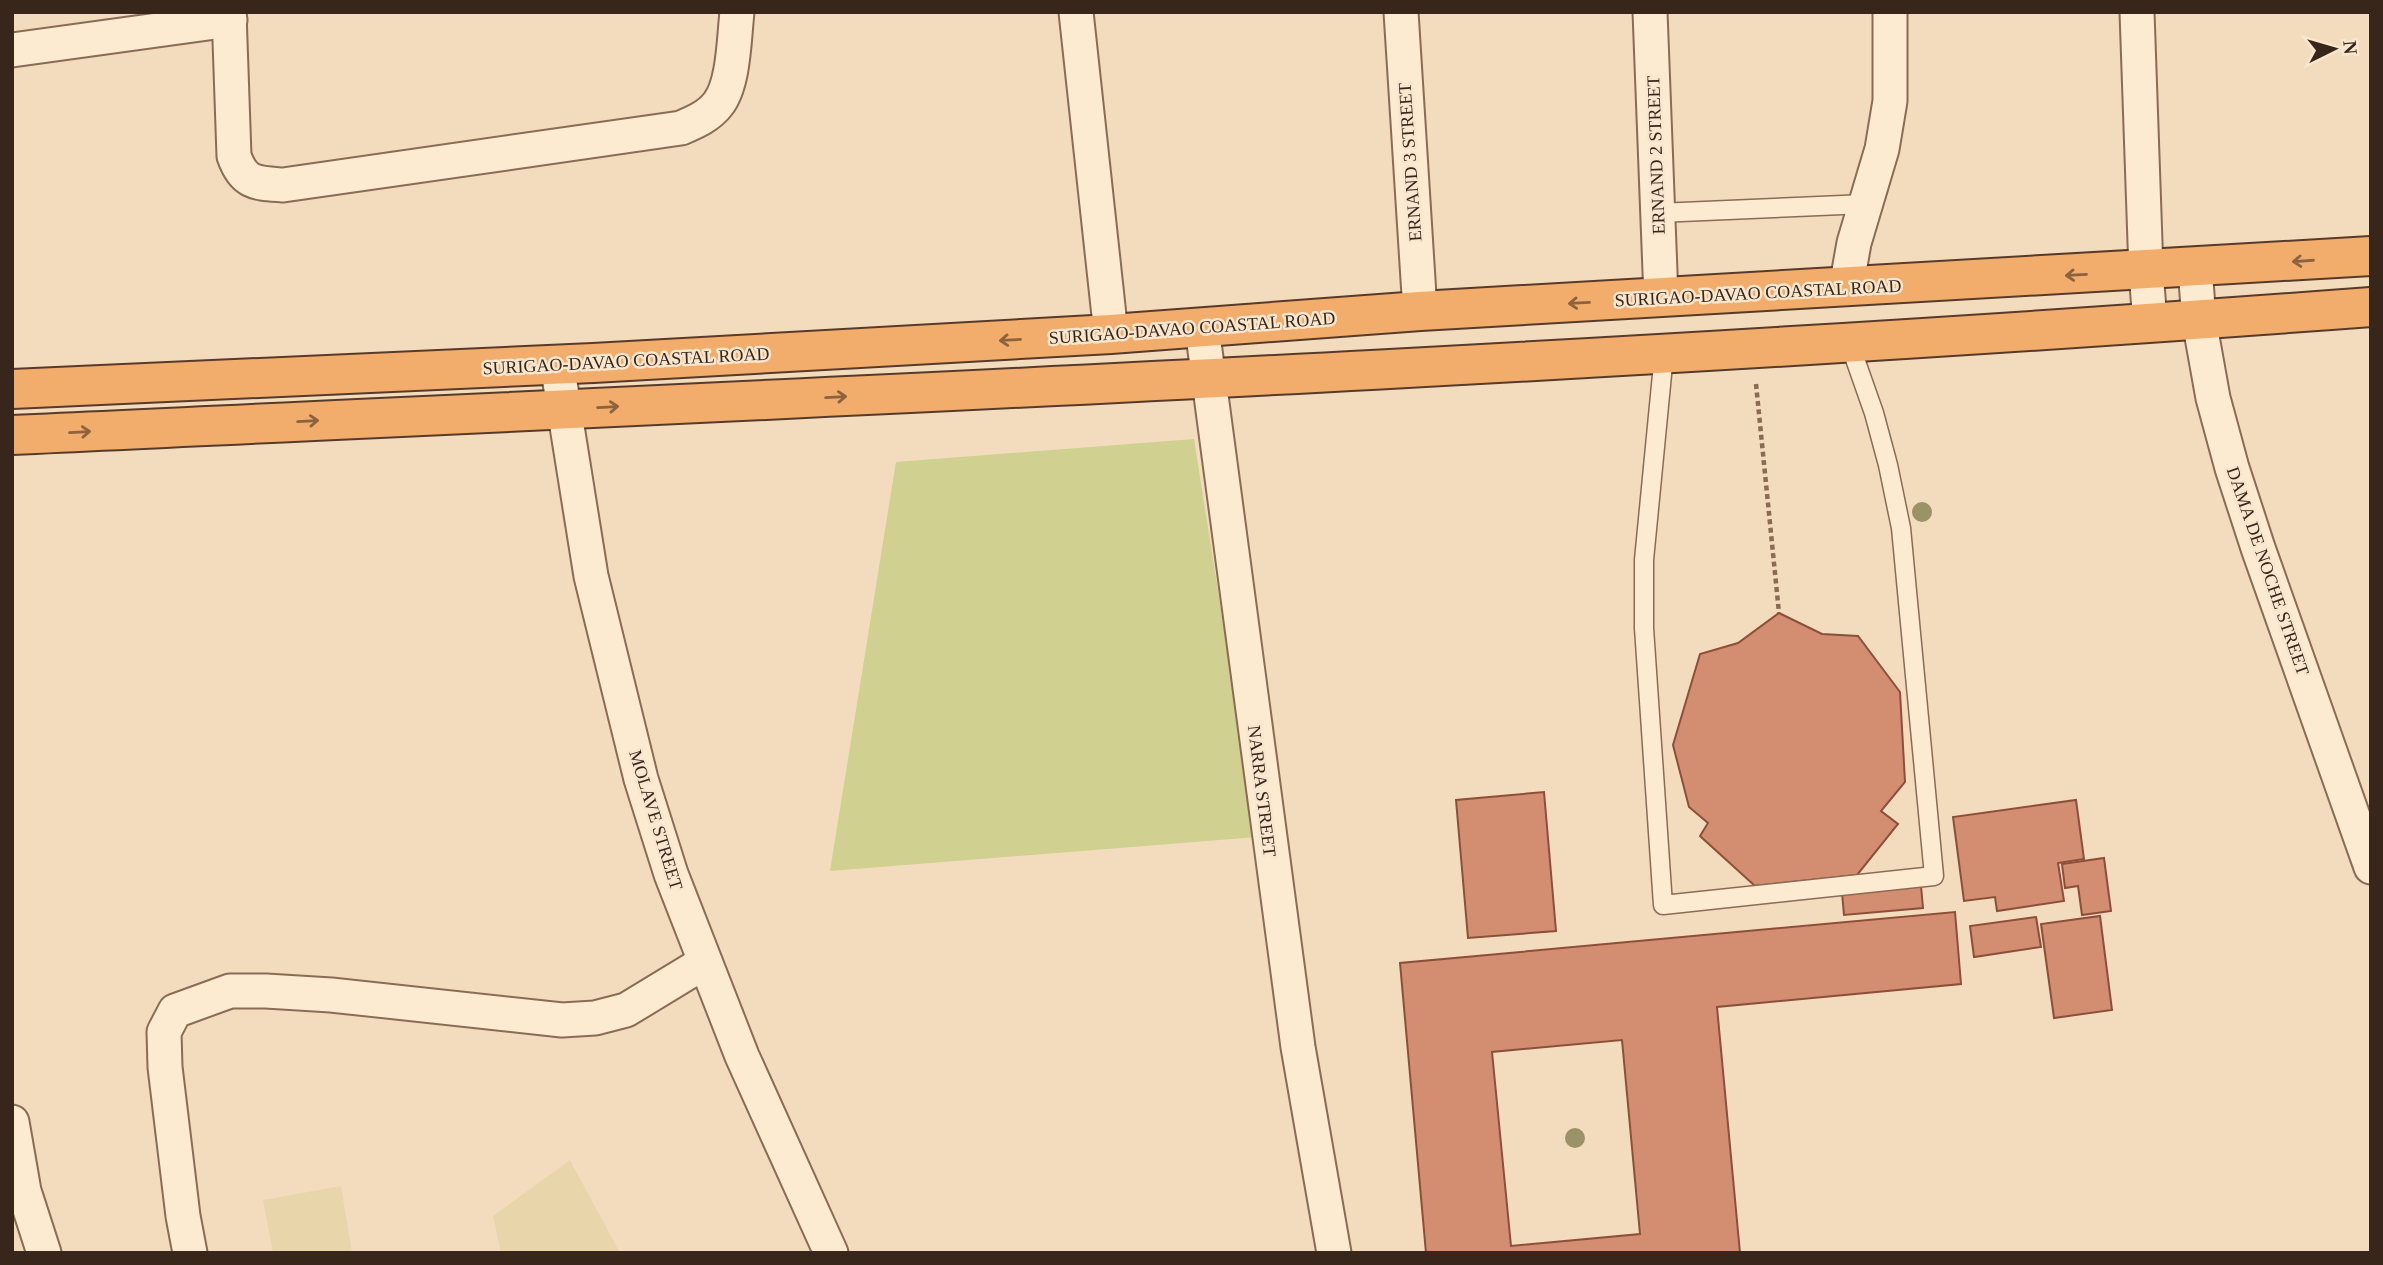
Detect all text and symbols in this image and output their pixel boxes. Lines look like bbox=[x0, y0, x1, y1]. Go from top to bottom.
north arrow bbox=[2299, 14, 2369, 84]
text: N bbox=[2339, 40, 2362, 56]
street label: ERNAND 2 STREET bbox=[1643, 75, 1669, 235]
street label: ERNAND 3 STREET bbox=[1394, 82, 1426, 242]
one-way arrow bbox=[2291, 254, 2314, 267]
one-way arrow bbox=[2064, 268, 2087, 281]
street label: SURIGAO-DAVAO COASTAL ROAD bbox=[1614, 275, 1902, 311]
one-way arrow bbox=[1568, 296, 1591, 309]
street label: SURIGAO-DAVAO COASTAL ROAD bbox=[1048, 308, 1336, 348]
one-way arrow bbox=[999, 334, 1022, 347]
street label: SURIGAO-DAVAO COASTAL ROAD bbox=[482, 343, 770, 379]
one-way arrow bbox=[824, 390, 847, 403]
one-way arrow bbox=[597, 400, 620, 413]
one-way arrow bbox=[296, 415, 319, 428]
one-way arrow bbox=[69, 425, 91, 438]
street label: DAMA DE NOCHE STREET bbox=[2223, 464, 2313, 678]
street label: NARRA STREET bbox=[1244, 724, 1280, 858]
street label: MOLAVE STREET bbox=[625, 748, 687, 892]

